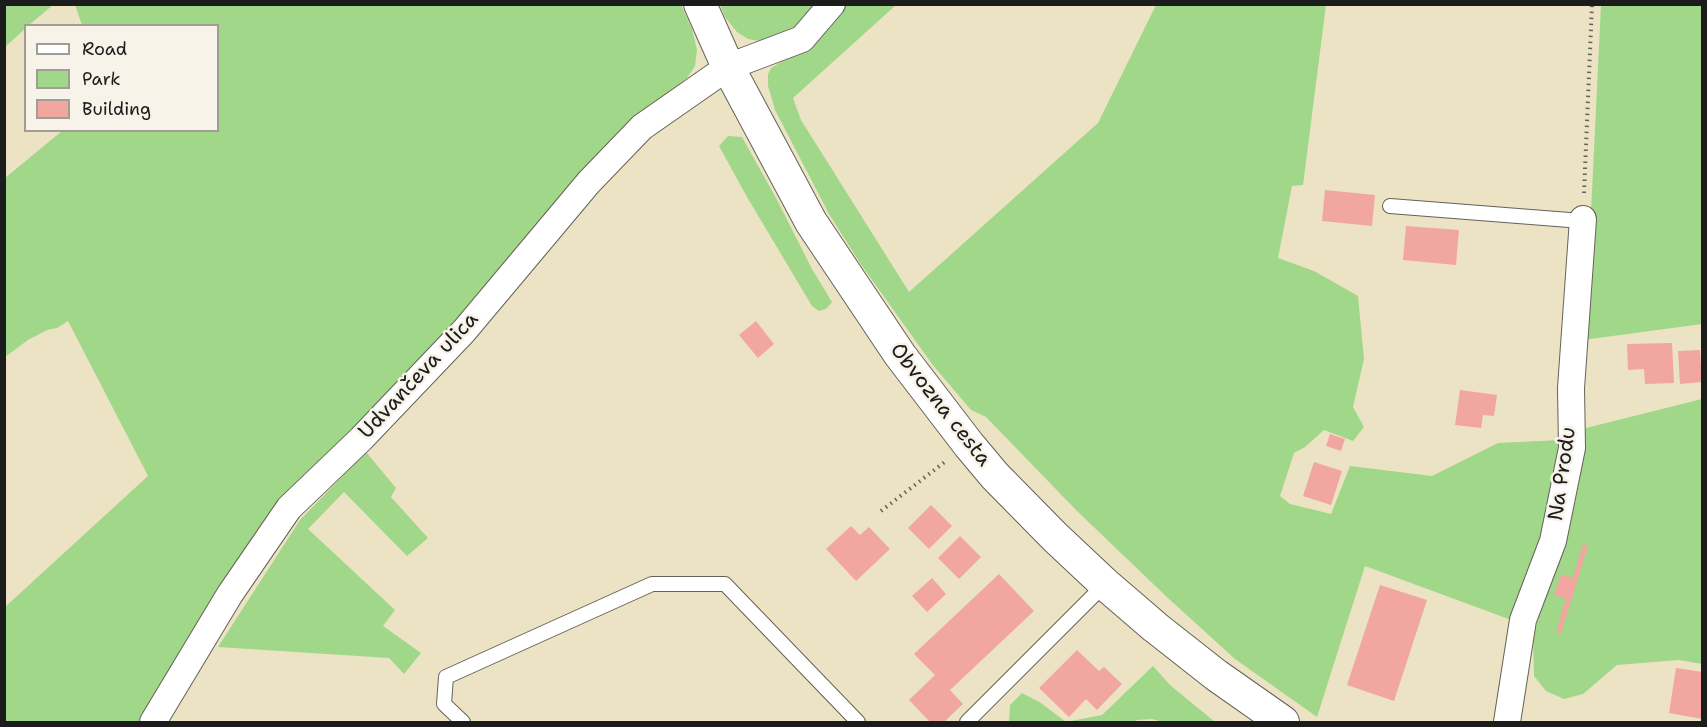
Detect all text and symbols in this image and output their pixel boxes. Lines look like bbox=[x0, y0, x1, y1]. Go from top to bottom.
legend bbox=[24, 24, 219, 132]
text: Road bbox=[82, 37, 127, 61]
text: Park bbox=[82, 67, 121, 91]
text: Building bbox=[82, 97, 151, 121]
street label: Udvančeva ulica bbox=[354, 307, 484, 445]
street label: Obvozna cesta bbox=[884, 338, 996, 472]
street label: Na Produ bbox=[1544, 425, 1582, 523]

